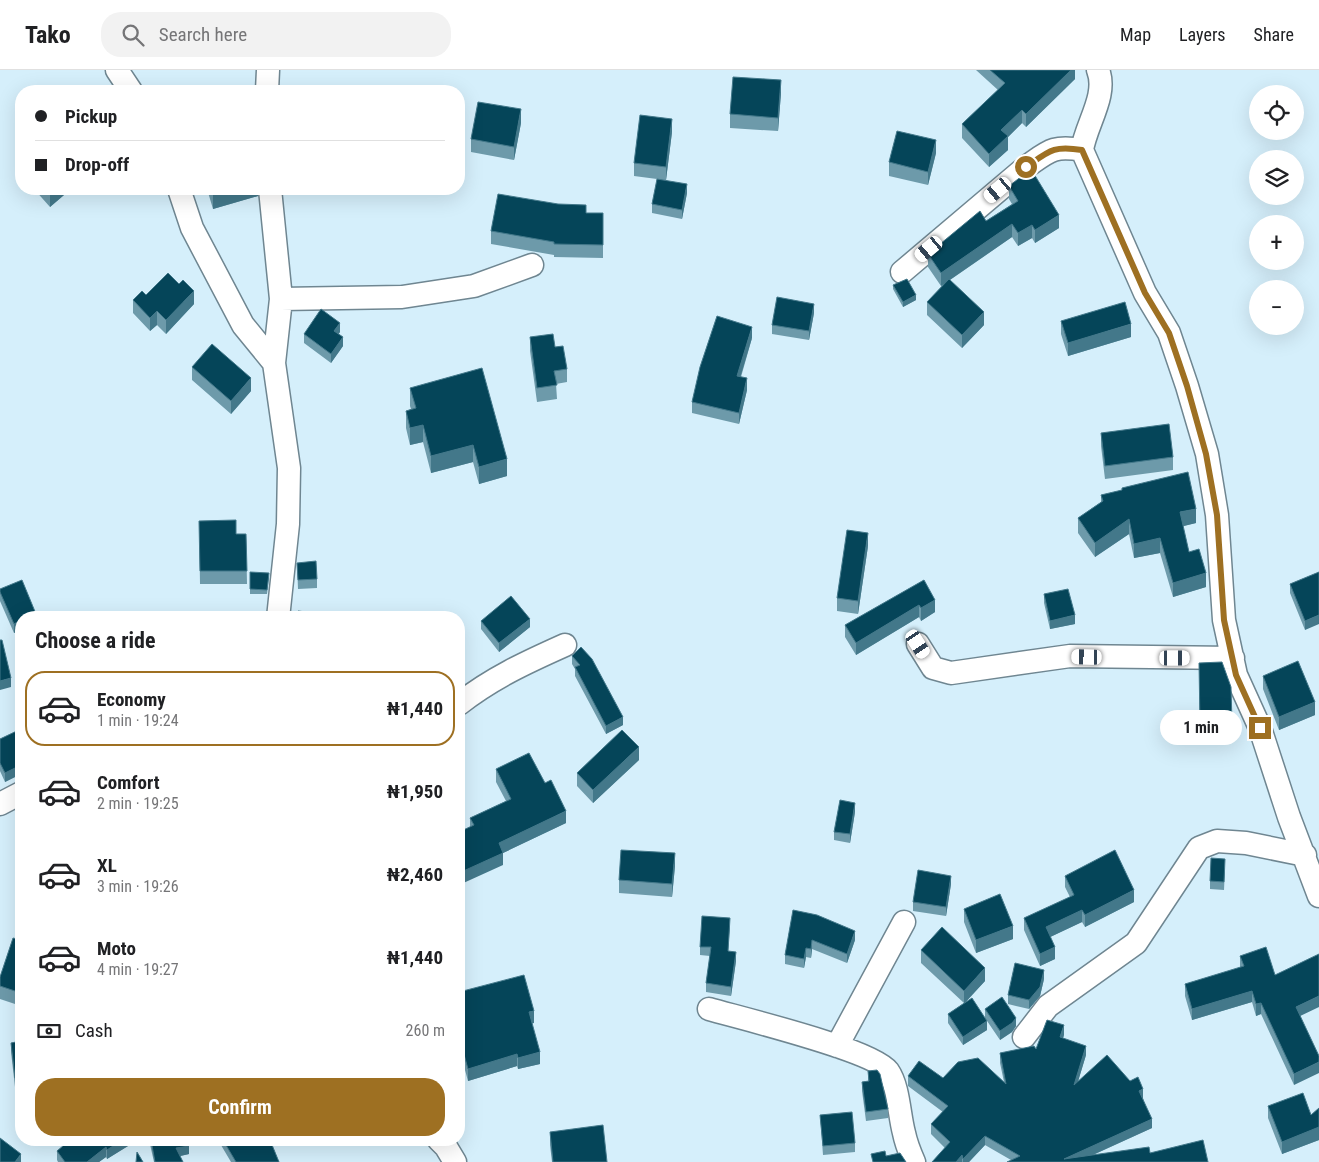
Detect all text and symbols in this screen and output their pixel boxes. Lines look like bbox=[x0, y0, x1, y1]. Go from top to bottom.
search box bbox=[101, 12, 451, 57]
text: Tako bbox=[25, 21, 71, 49]
icon: search bbox=[119, 21, 147, 49]
text: Search here bbox=[159, 23, 247, 46]
text: Map bbox=[1120, 24, 1151, 45]
text: Layers bbox=[1179, 24, 1226, 45]
text: Share bbox=[1254, 24, 1294, 45]
map controls bbox=[1249, 85, 1304, 335]
button: locate bbox=[1249, 85, 1304, 140]
text: Pickup bbox=[65, 105, 117, 128]
button: layers bbox=[1249, 150, 1304, 205]
text: Drop-off bbox=[65, 153, 129, 176]
route start bbox=[1015, 156, 1037, 178]
car bbox=[981, 175, 1014, 205]
button: + bbox=[1249, 215, 1304, 270]
car bbox=[912, 234, 945, 264]
button: − bbox=[1249, 280, 1304, 335]
car bbox=[903, 627, 932, 661]
text: Choose a ride bbox=[35, 628, 156, 653]
car bbox=[1071, 649, 1102, 665]
car bbox=[1160, 651, 1190, 666]
icon: car bbox=[37, 686, 82, 731]
text: Economy bbox=[97, 688, 166, 711]
text: ₦1,440 bbox=[386, 697, 443, 720]
callout: 1 min bbox=[1160, 710, 1242, 746]
text: 1 min · 19:24 bbox=[97, 711, 179, 730]
route end bbox=[1249, 717, 1271, 739]
text: 1 min bbox=[1183, 718, 1219, 737]
icon: car bbox=[37, 769, 82, 814]
text: Comfort bbox=[97, 771, 160, 794]
text: ₦1,950 bbox=[386, 780, 443, 803]
text: 2 min · 19:25 bbox=[97, 794, 179, 813]
icon: car bbox=[37, 852, 82, 897]
text: XL bbox=[97, 854, 117, 877]
text: ₦2,460 bbox=[386, 863, 443, 886]
text: 3 min · 19:26 bbox=[97, 877, 179, 896]
icon: car bbox=[37, 935, 82, 980]
text: Moto bbox=[97, 937, 136, 960]
text: ₦1,440 bbox=[386, 946, 443, 969]
text: 4 min · 19:27 bbox=[97, 960, 179, 979]
icon: cash bbox=[35, 1017, 63, 1045]
text: Cash bbox=[75, 1019, 113, 1042]
text: 260 m bbox=[406, 1021, 445, 1040]
button: Confirm bbox=[35, 1078, 445, 1136]

